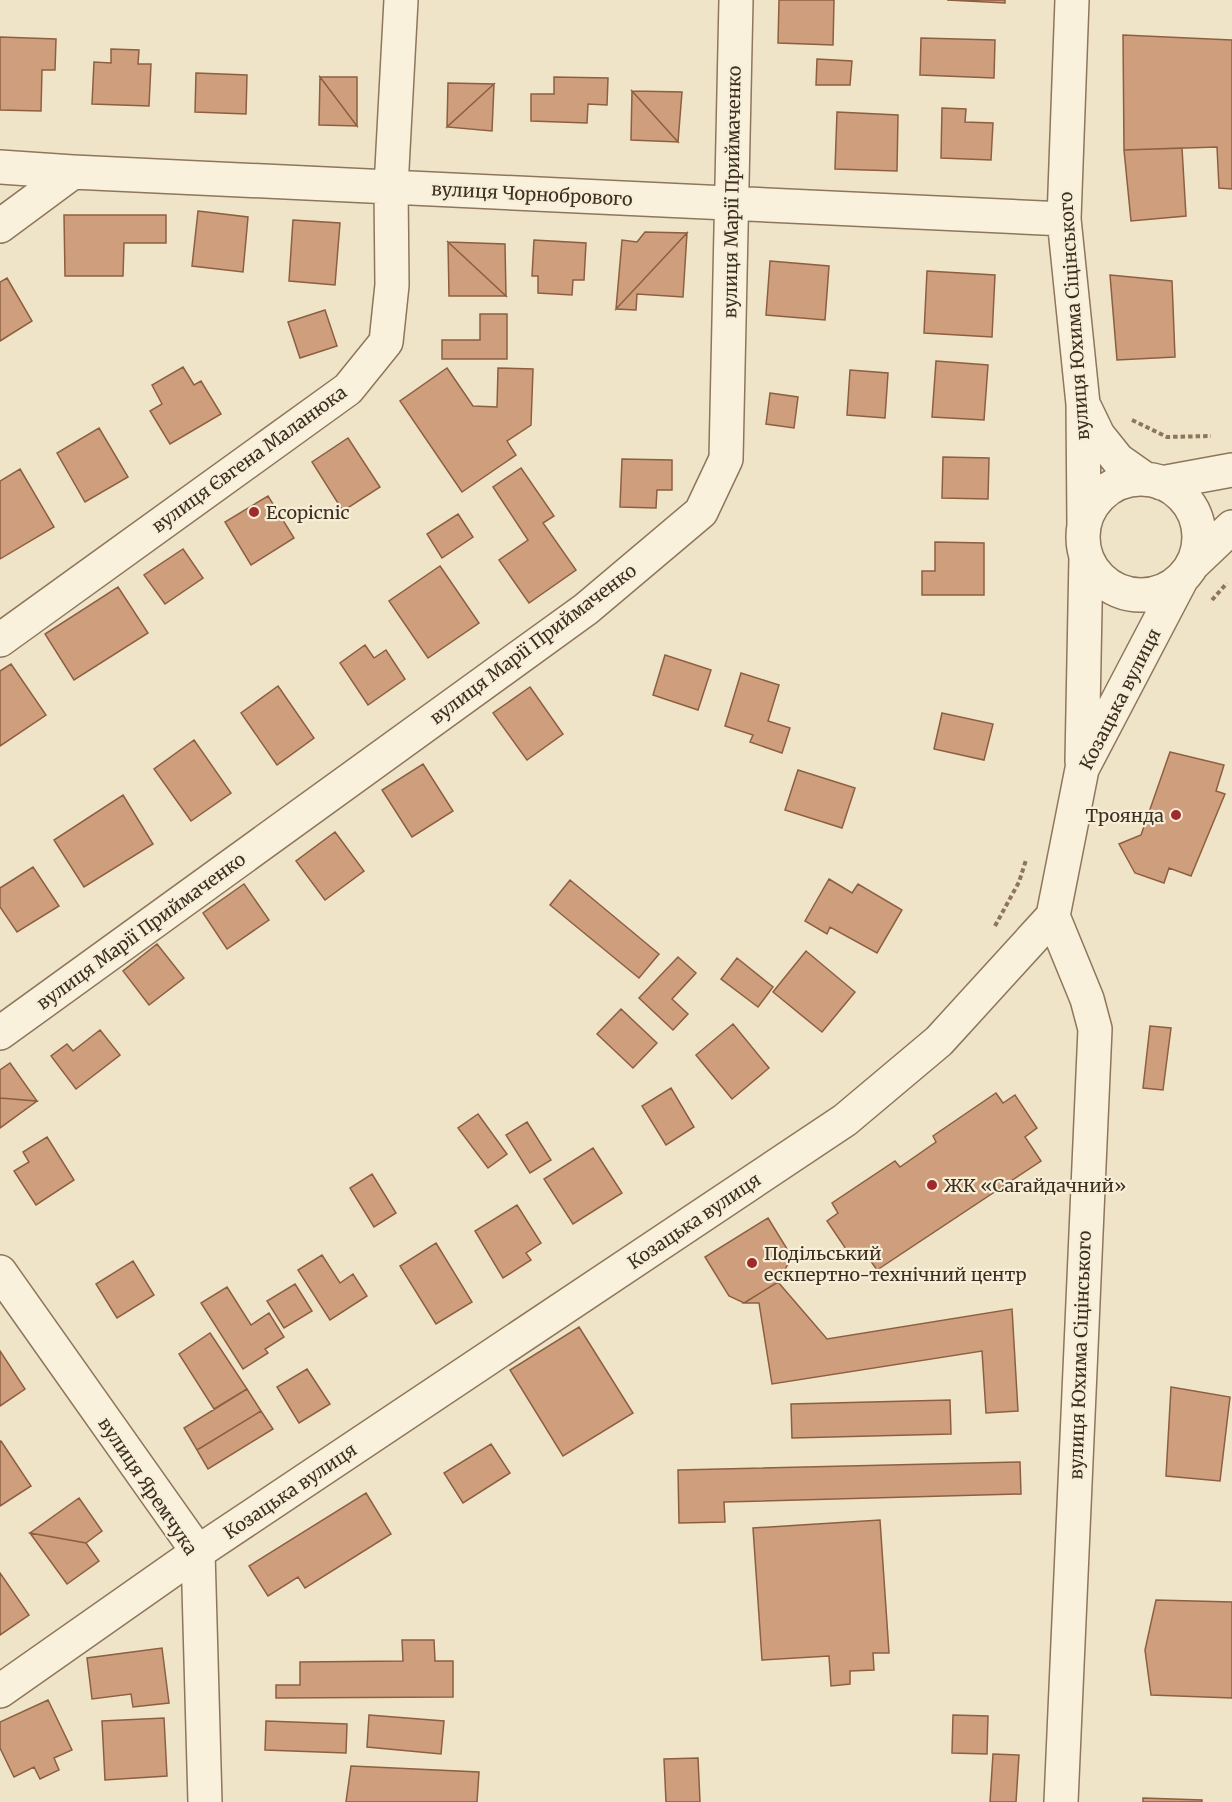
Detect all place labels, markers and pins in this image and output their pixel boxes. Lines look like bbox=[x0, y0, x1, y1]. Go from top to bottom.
place label: Ecopicnic bbox=[266, 501, 350, 524]
marker: Ecopicnic bbox=[247, 505, 261, 519]
place label: Троянда bbox=[1086, 804, 1164, 827]
marker: Троянда bbox=[1169, 808, 1183, 822]
place label: ЖК «Сагайдачний» bbox=[944, 1174, 1126, 1197]
marker: ЖК «Сагайдачний» bbox=[925, 1178, 939, 1192]
place label: Подільський ескпертно-технічний центр bbox=[764, 1242, 1027, 1286]
marker: Подільський ескпертно-технічний центр bbox=[745, 1256, 759, 1270]

